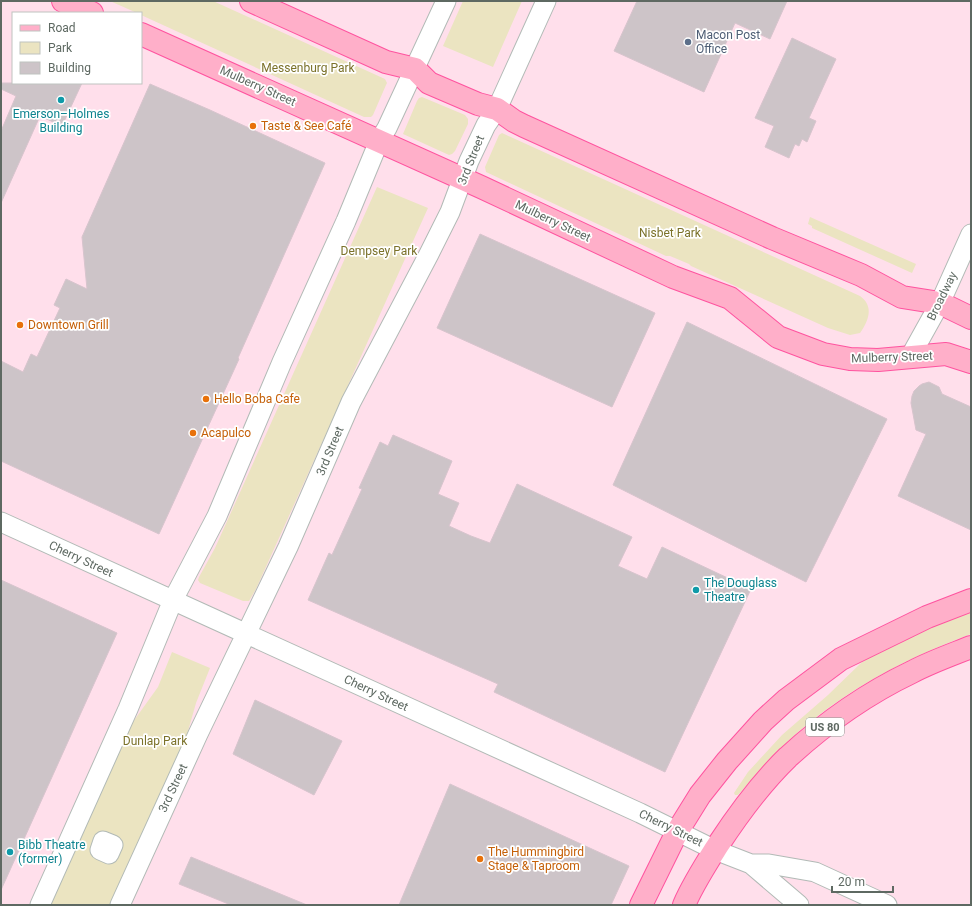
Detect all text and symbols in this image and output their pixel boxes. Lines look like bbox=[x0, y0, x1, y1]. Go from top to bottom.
legend bbox=[12, 12, 142, 84]
text: Road bbox=[48, 21, 76, 35]
place label: Macon Post Office bbox=[696, 28, 760, 56]
marker: Macon Post Office bbox=[683, 37, 693, 47]
text: Park bbox=[48, 41, 73, 55]
text: Building bbox=[48, 61, 91, 75]
park label: Messenburg Park bbox=[261, 61, 356, 75]
street label: Mulberry Street bbox=[218, 63, 298, 109]
marker: Emerson–Holmes Building bbox=[56, 95, 66, 105]
place label: Emerson–Holmes Building bbox=[13, 107, 109, 135]
place label: Taste & See Café bbox=[261, 119, 352, 133]
marker: Taste & See Café bbox=[248, 121, 258, 131]
street label: 3rd Street bbox=[455, 133, 487, 187]
street label: Mulberry Street bbox=[513, 197, 593, 245]
park label: Nisbet Park bbox=[639, 226, 702, 240]
park label: Dempsey Park bbox=[341, 244, 418, 258]
street label: Broadway bbox=[924, 269, 960, 323]
place label: Downtown Grill bbox=[28, 318, 109, 332]
marker: Downtown Grill bbox=[15, 320, 25, 330]
street label: Mulberry Street bbox=[851, 349, 933, 365]
place label: Hello Boba Cafe bbox=[214, 392, 300, 406]
marker: Hello Boba Cafe bbox=[201, 394, 211, 404]
street label: 3rd Street bbox=[313, 424, 347, 478]
place label: Acapulco bbox=[201, 426, 251, 440]
marker: Acapulco bbox=[188, 428, 198, 438]
street label: Cherry Street bbox=[47, 538, 115, 580]
place label: The Douglass Theatre bbox=[704, 576, 777, 604]
marker: The Douglass Theatre bbox=[691, 585, 701, 595]
street label: Cherry Street bbox=[342, 672, 410, 714]
road number: US 80 bbox=[806, 718, 844, 736]
park label: Dunlap Park bbox=[123, 734, 188, 748]
street label: 3rd Street bbox=[156, 761, 190, 815]
street label: Cherry Street bbox=[637, 807, 705, 850]
place label: Bibb Theatre (former) bbox=[18, 838, 86, 866]
place label: The Hummingbird Stage & Taproom bbox=[488, 845, 584, 873]
marker: Bibb Theatre (former) bbox=[5, 847, 15, 857]
marker: The Hummingbird Stage & Taproom bbox=[475, 854, 485, 864]
scale bar bbox=[832, 868, 893, 894]
text: 20 m bbox=[838, 875, 865, 889]

